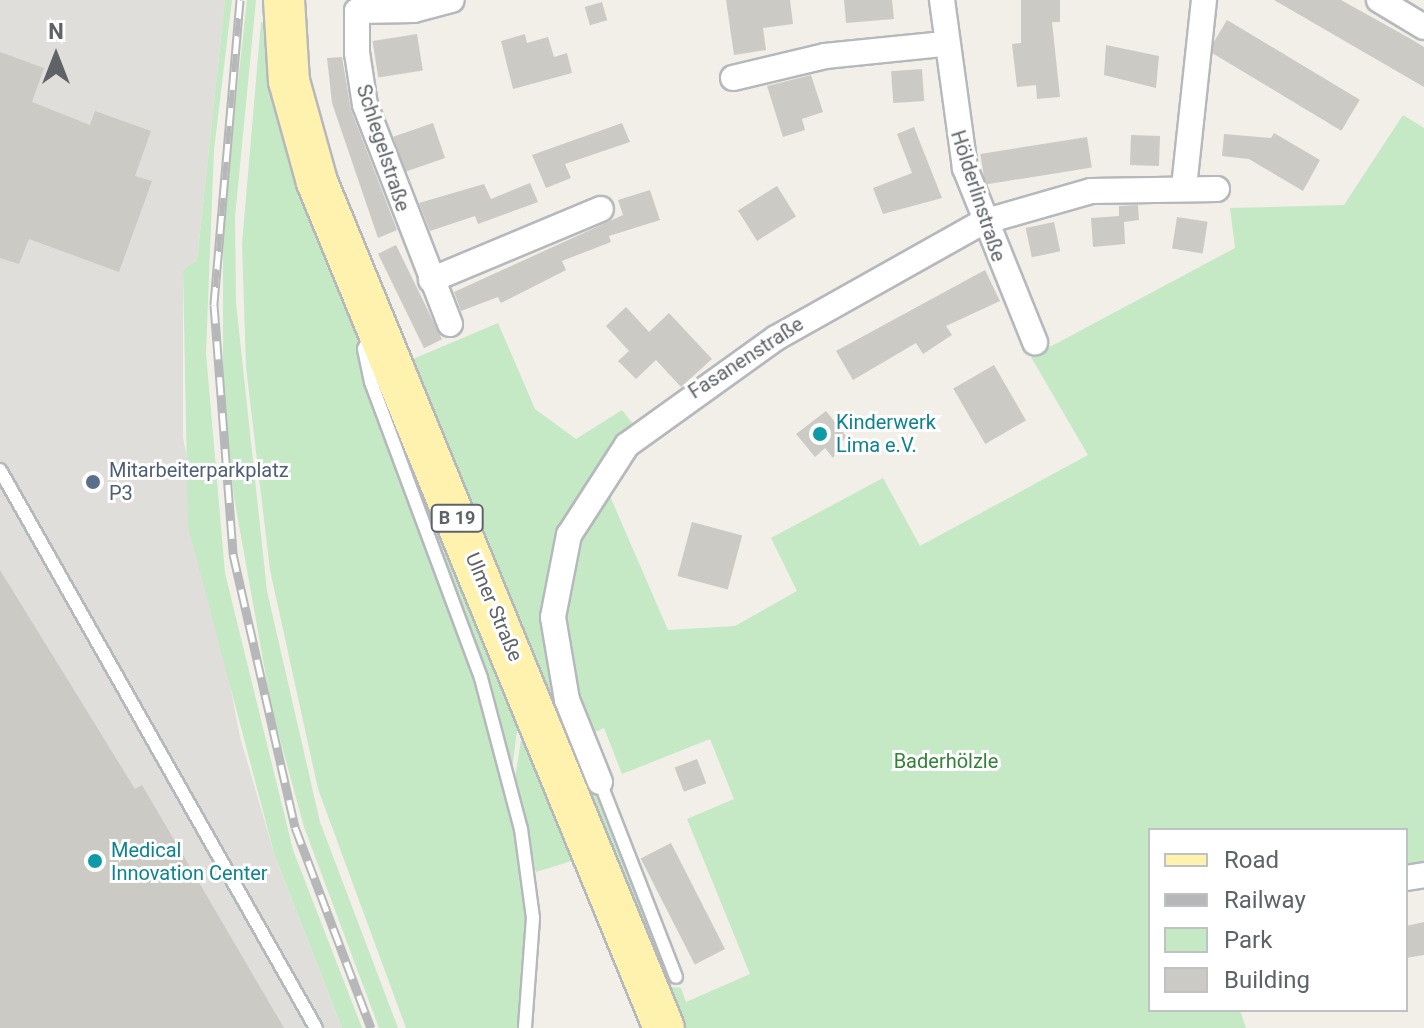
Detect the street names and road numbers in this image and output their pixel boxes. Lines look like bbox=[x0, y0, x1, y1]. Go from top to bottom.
street label: Schlegelstraße bbox=[351, 81, 415, 215]
street label: Hölderlinstraße bbox=[945, 127, 1011, 265]
street label: Fasanenstraße bbox=[684, 312, 808, 404]
road number: B 19 bbox=[429, 504, 485, 532]
street label: Ulmer Straße bbox=[460, 549, 528, 665]

